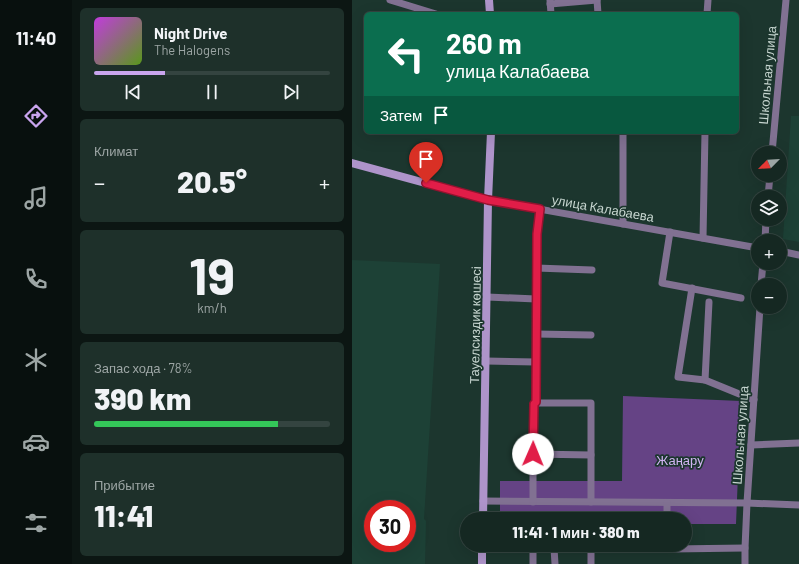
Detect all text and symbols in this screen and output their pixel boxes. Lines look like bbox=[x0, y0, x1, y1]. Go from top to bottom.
text: Night Drive bbox=[154, 24, 227, 42]
street label: Школьная улица bbox=[755, 24, 779, 125]
text: 260 m bbox=[446, 26, 522, 60]
text: 11:40 bbox=[16, 27, 56, 49]
icon: left bbox=[380, 28, 432, 80]
text: The Halogens bbox=[154, 42, 230, 58]
text: улица Калабаева bbox=[446, 60, 589, 82]
icon: previous bbox=[122, 81, 144, 103]
icon: pause bbox=[201, 81, 223, 103]
icon: next bbox=[280, 81, 302, 103]
icon: directions bbox=[22, 102, 50, 130]
icon: arrive bbox=[430, 104, 452, 126]
text: Затем bbox=[380, 106, 422, 124]
pin bbox=[409, 142, 443, 183]
text: Климат bbox=[94, 143, 138, 159]
north arrow bbox=[751, 146, 787, 182]
map controls bbox=[751, 146, 787, 314]
icon: arrive bbox=[415, 148, 437, 170]
text: 20.5° bbox=[177, 163, 247, 199]
text: − bbox=[94, 169, 105, 195]
text: + bbox=[319, 169, 330, 195]
icon: music bbox=[22, 184, 50, 212]
button: layers bbox=[751, 190, 787, 226]
street label: улица Калабаева bbox=[551, 191, 656, 225]
button: + bbox=[751, 234, 787, 270]
text: 19 bbox=[189, 243, 235, 305]
icon: phone bbox=[22, 265, 50, 293]
street label: Тауелсиздик көшесі bbox=[466, 266, 484, 384]
button: − bbox=[751, 278, 787, 314]
text: km/h bbox=[197, 300, 227, 316]
icon: climate bbox=[22, 346, 50, 374]
text: Запас хода · 78% bbox=[94, 360, 192, 376]
text: 390 km bbox=[94, 380, 191, 416]
street label: Школьная улица bbox=[729, 384, 751, 485]
icon: car bbox=[22, 428, 50, 456]
position arrow bbox=[512, 433, 554, 475]
park label: Жаңару bbox=[656, 452, 704, 468]
text: Прибытие bbox=[94, 477, 155, 493]
text: 11:41 bbox=[94, 497, 153, 533]
speed limit sign: 30 bbox=[364, 500, 416, 552]
icon: filters bbox=[22, 509, 50, 537]
text: 11:41 · 1 мин · 380 m bbox=[512, 523, 640, 541]

